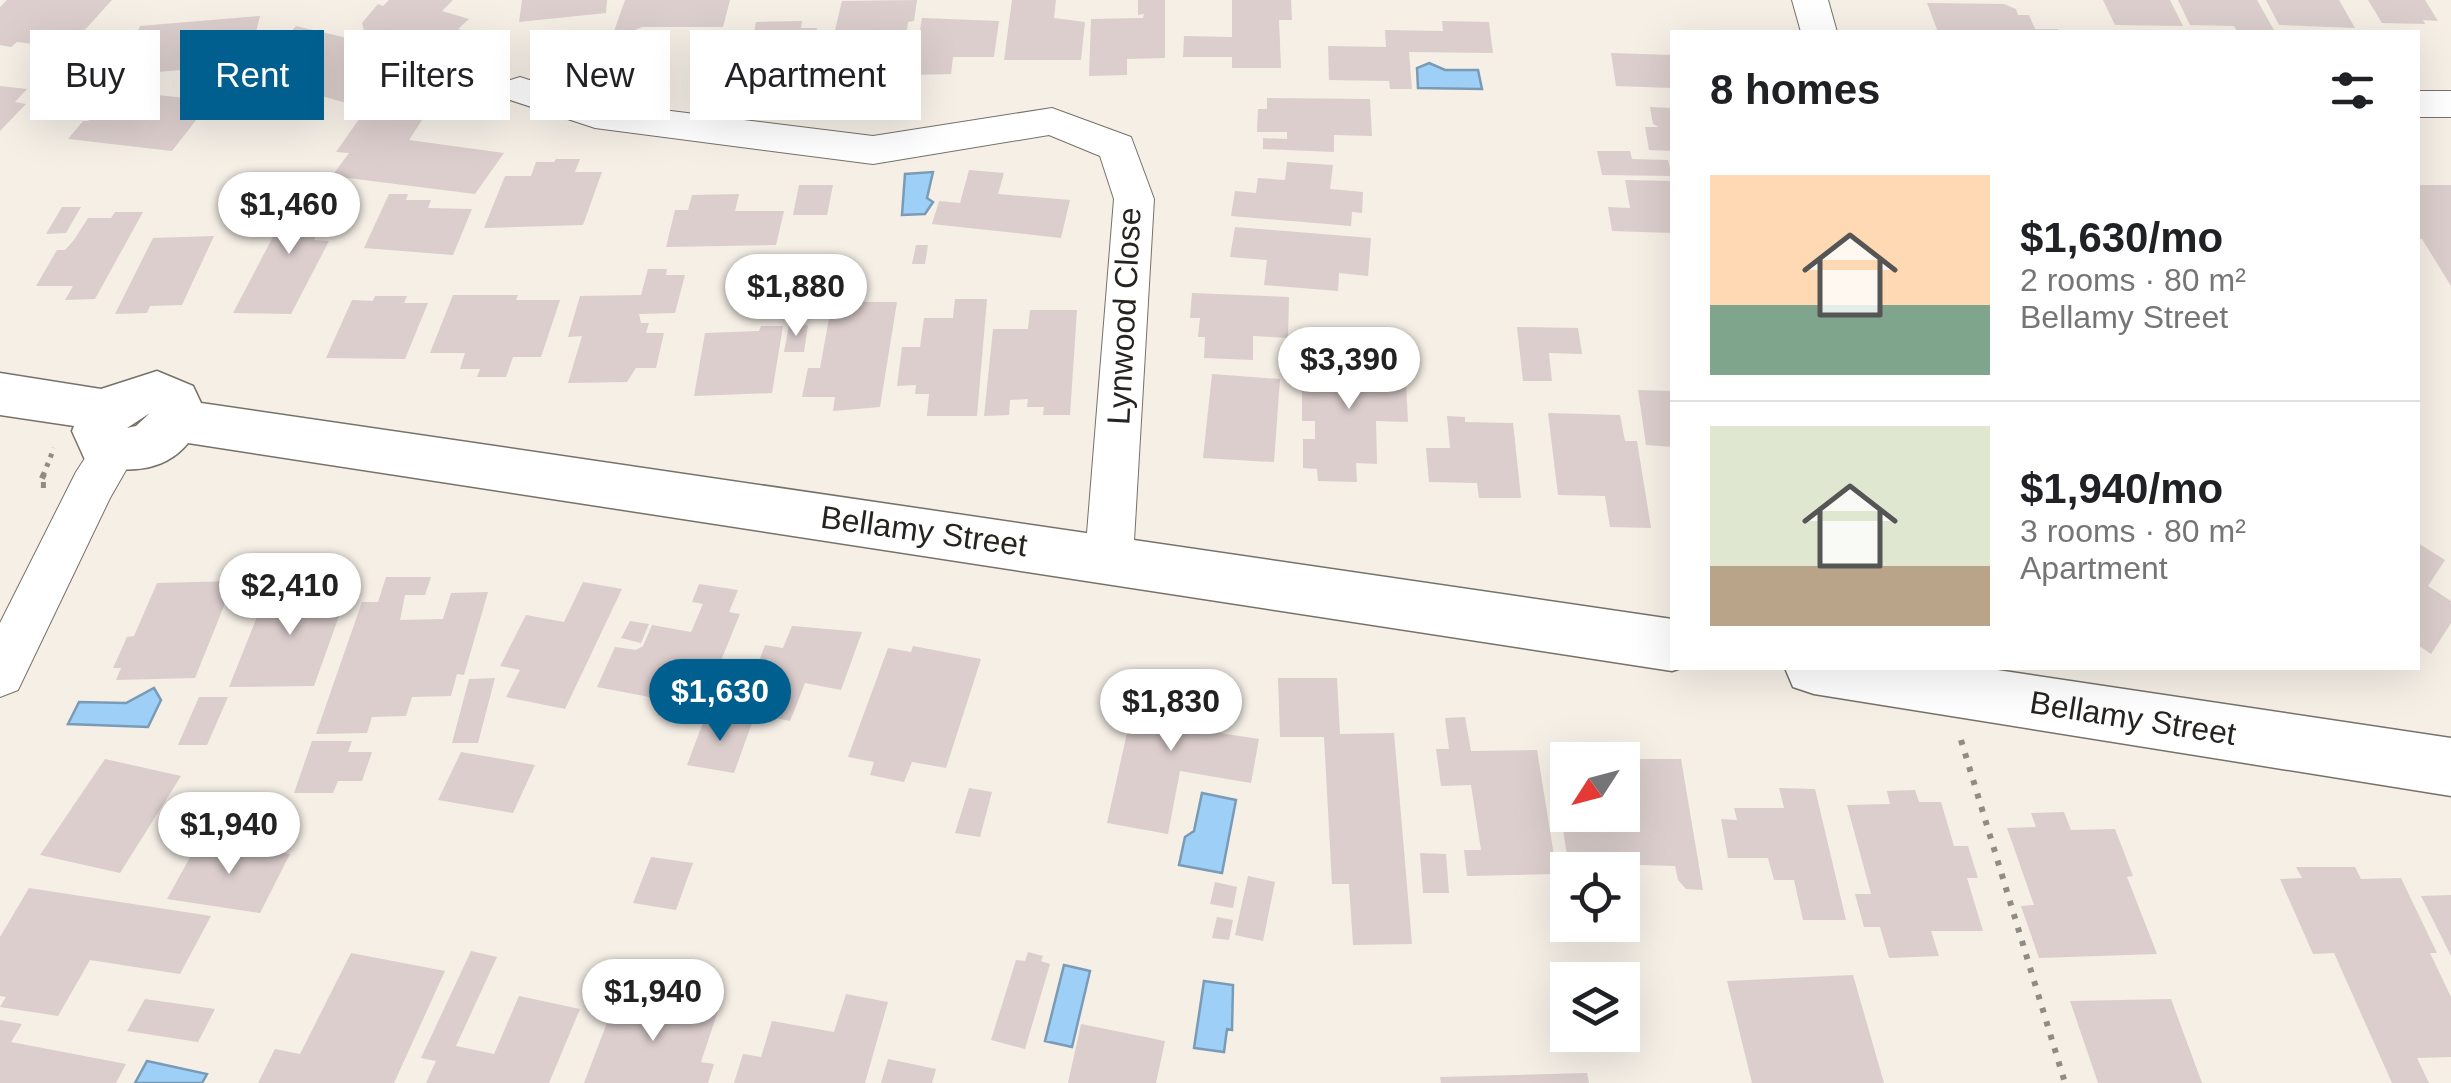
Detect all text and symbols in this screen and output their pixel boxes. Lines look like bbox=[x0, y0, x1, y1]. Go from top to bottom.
chip: Buy bbox=[30, 30, 160, 120]
chip: Rent bbox=[180, 30, 324, 120]
chip: Filters bbox=[344, 30, 510, 120]
chip: New bbox=[530, 30, 670, 120]
chip: Apartment bbox=[690, 30, 921, 120]
icon: filters bbox=[2325, 63, 2380, 118]
text: 8 homes bbox=[1710, 66, 1880, 113]
pin: $1,460 bbox=[208, 172, 370, 257]
text: $1,460 bbox=[240, 186, 338, 222]
street label: Lynwood Close bbox=[1100, 206, 1148, 426]
text: $1,630/mo bbox=[2020, 214, 2223, 261]
icon: home bbox=[1790, 215, 1910, 335]
pin: $1,880 bbox=[715, 254, 877, 339]
text: 2 rooms · 80 m² bbox=[2020, 262, 2246, 298]
text: $1,880 bbox=[747, 268, 845, 304]
text: Bellamy Street bbox=[2020, 299, 2228, 335]
pin: $3,390 bbox=[1268, 327, 1430, 412]
text: $3,390 bbox=[1300, 341, 1398, 377]
text: $1,940/mo bbox=[2020, 465, 2223, 512]
icon: home bbox=[1790, 466, 1910, 586]
street label: Bellamy Street bbox=[818, 499, 1030, 563]
text: 3 rooms · 80 m² bbox=[2020, 513, 2246, 549]
text: Apartment bbox=[2020, 550, 2168, 586]
pin: $2,410 bbox=[209, 553, 371, 638]
text: $2,410 bbox=[241, 567, 339, 603]
pin: $1,630 bbox=[639, 659, 801, 744]
pin: $1,830 bbox=[1090, 669, 1252, 754]
text: $1,630 bbox=[671, 673, 769, 709]
text: $1,830 bbox=[1122, 683, 1220, 719]
street label: Bellamy Street bbox=[2027, 684, 2239, 752]
north arrow bbox=[1550, 742, 1640, 832]
map controls bbox=[1550, 742, 1640, 1052]
pin: $1,940 bbox=[148, 792, 310, 877]
text: $1,940 bbox=[180, 806, 278, 842]
button: locate bbox=[1550, 852, 1640, 942]
pin: $1,940 bbox=[572, 959, 734, 1044]
button: layers bbox=[1550, 962, 1640, 1052]
text: $1,940 bbox=[604, 973, 702, 1009]

